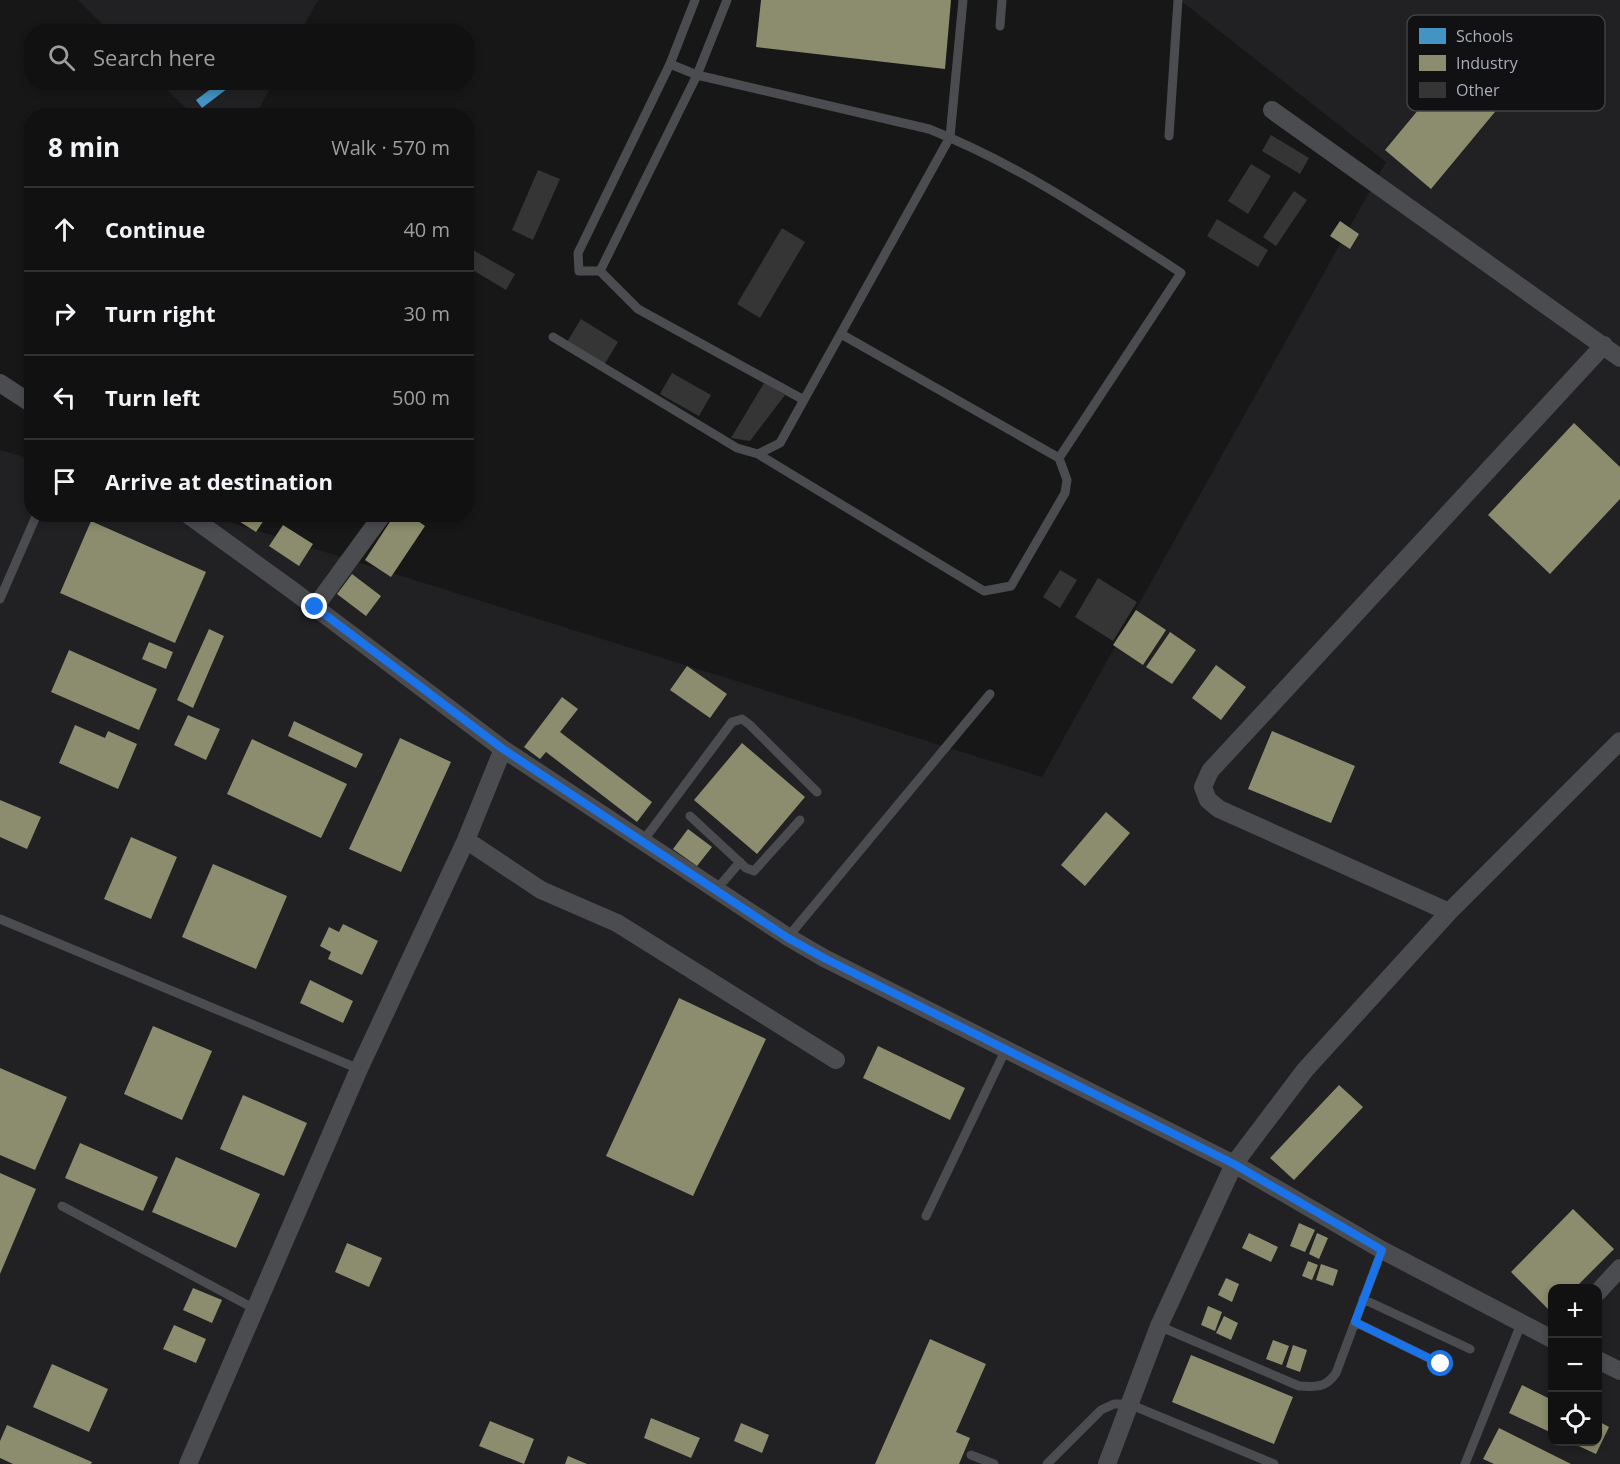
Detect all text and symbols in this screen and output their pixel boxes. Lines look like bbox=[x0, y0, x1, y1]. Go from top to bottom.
legend bbox=[1407, 15, 1605, 111]
search box bbox=[24, 24, 474, 90]
text: Schools bbox=[1456, 25, 1513, 47]
icon: search bbox=[45, 41, 78, 74]
text: Search here bbox=[93, 42, 216, 72]
text: Industry bbox=[1456, 52, 1519, 74]
text: Other bbox=[1456, 79, 1500, 101]
text: 8 min bbox=[48, 129, 120, 165]
text: Walk · 570 m bbox=[331, 134, 450, 161]
icon: ahead bbox=[48, 213, 81, 246]
text: Continue bbox=[105, 214, 205, 244]
text: 40 m bbox=[403, 216, 450, 243]
icon: right bbox=[48, 297, 81, 330]
text: Turn right bbox=[105, 298, 216, 328]
text: 30 m bbox=[403, 300, 450, 327]
icon: left bbox=[48, 381, 81, 414]
text: Turn left bbox=[105, 382, 200, 412]
text: 500 m bbox=[392, 384, 450, 411]
icon: arrive bbox=[48, 465, 81, 498]
text: Arrive at destination bbox=[105, 466, 333, 496]
route end bbox=[301, 593, 327, 619]
map controls bbox=[1548, 1284, 1602, 1446]
button: + bbox=[1548, 1284, 1602, 1338]
button: − bbox=[1548, 1338, 1602, 1392]
route start bbox=[1427, 1350, 1453, 1376]
button: locate bbox=[1548, 1392, 1602, 1446]

